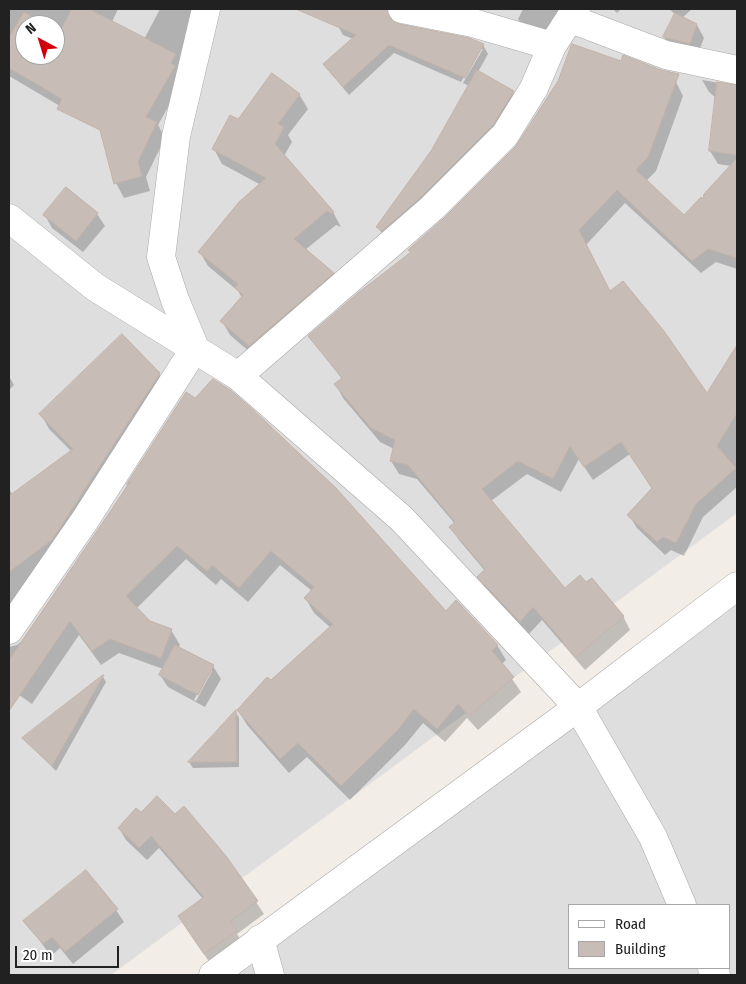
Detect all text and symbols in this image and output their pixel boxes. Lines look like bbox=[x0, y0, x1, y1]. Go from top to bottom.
north arrow bbox=[15, 15, 65, 65]
text: N bbox=[22, 19, 39, 38]
legend bbox=[568, 904, 731, 969]
text: Road bbox=[615, 915, 646, 933]
scale bar bbox=[18, 936, 121, 968]
text: Building bbox=[615, 940, 666, 958]
text: 20 m bbox=[23, 946, 53, 964]

